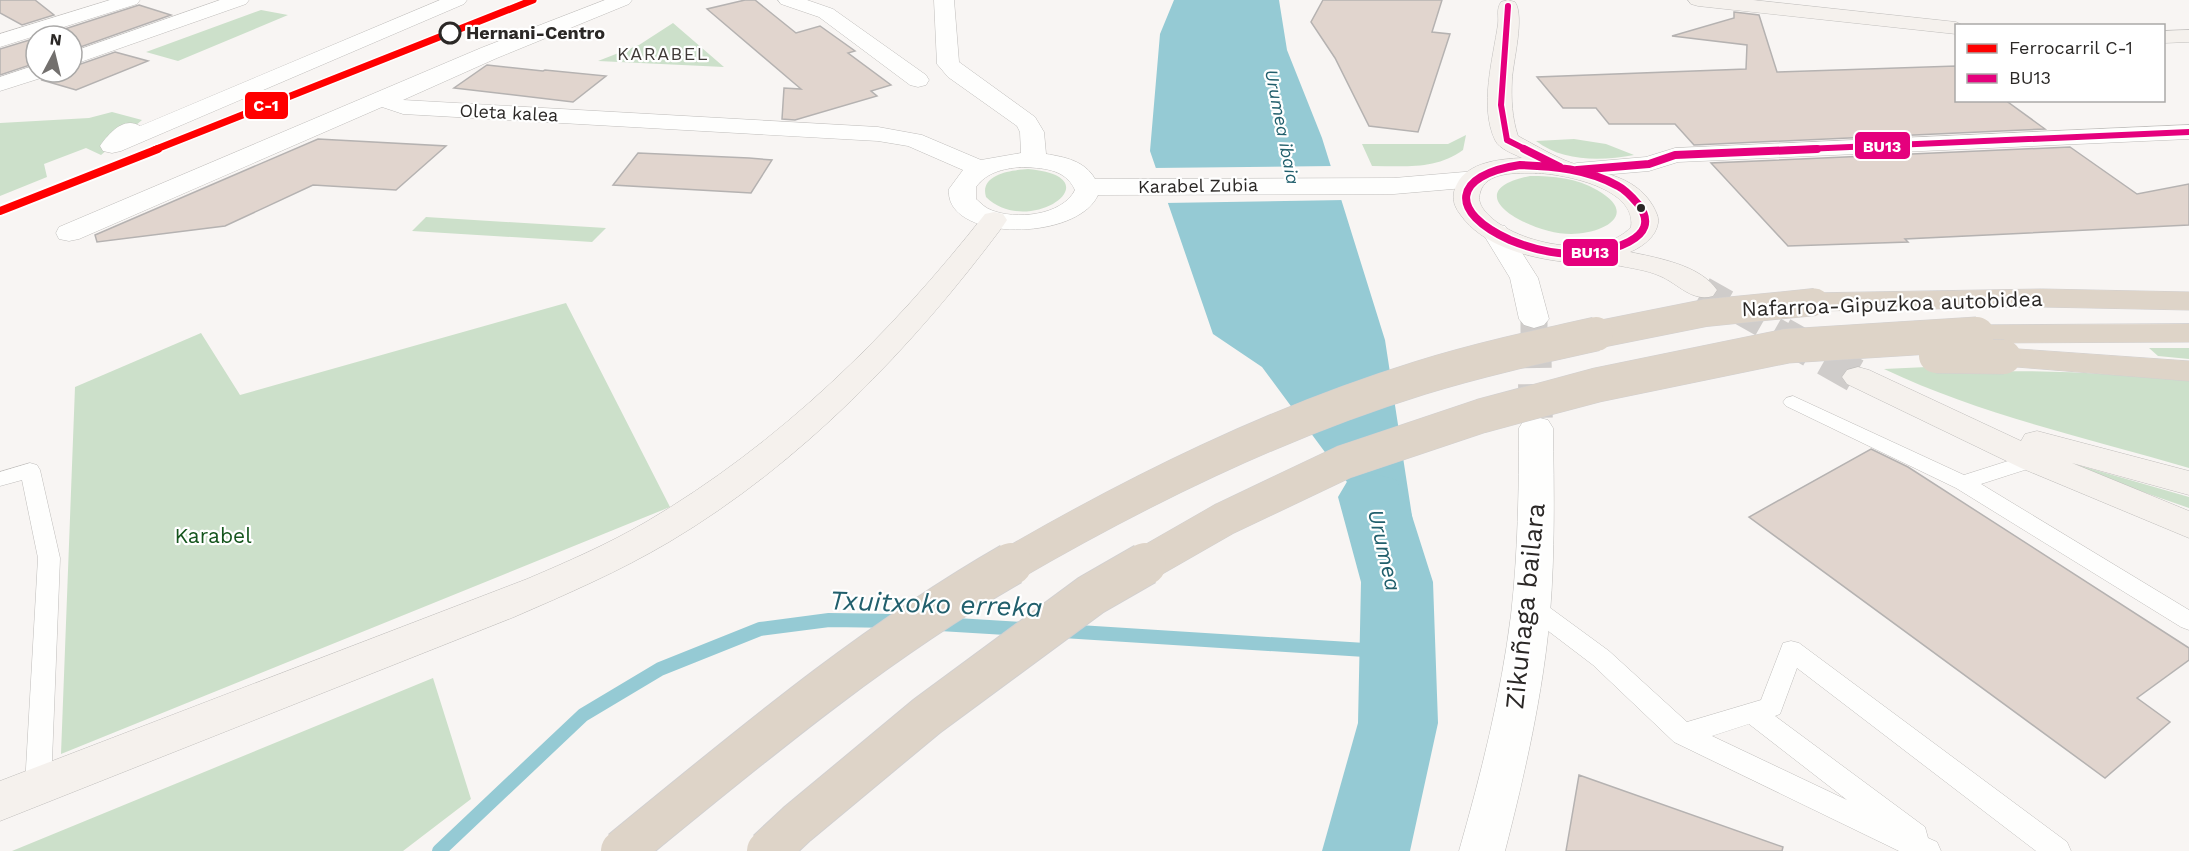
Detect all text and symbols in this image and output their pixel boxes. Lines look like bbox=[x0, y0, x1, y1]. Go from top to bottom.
marker: Hernani-Centro bbox=[439, 22, 461, 44]
place label: Hernani-Centro bbox=[466, 22, 605, 43]
north arrow bbox=[24, 24, 84, 84]
legend bbox=[1955, 24, 2165, 102]
text: N bbox=[49, 29, 63, 50]
text: Ferrocarril C-1 bbox=[2009, 37, 2133, 58]
district label: KARABEL bbox=[617, 43, 709, 64]
text: BU13 bbox=[2009, 67, 2051, 88]
water label: Urumea ibaia bbox=[1261, 68, 1304, 186]
line badge: C-1 bbox=[244, 91, 289, 120]
text: C-1 bbox=[253, 96, 279, 115]
street label: Oleta kalea bbox=[459, 99, 559, 126]
line badge: BU13 bbox=[1854, 131, 1911, 160]
text: BU13 bbox=[1863, 137, 1901, 156]
street label: Karabel Zubia bbox=[1138, 174, 1258, 197]
unlabelled marker bbox=[1635, 202, 1647, 214]
line badge: BU13 bbox=[1562, 238, 1619, 267]
text: BU13 bbox=[1571, 243, 1609, 262]
street label: Nafarroa-Gipuzkoa autobidea bbox=[1741, 286, 2043, 321]
street label: Zikuñaga bailara bbox=[1499, 501, 1551, 711]
water label: Urumea bbox=[1363, 507, 1406, 594]
park label: Karabel bbox=[174, 523, 252, 548]
water label: Txuitxoko erreka bbox=[829, 584, 1043, 624]

